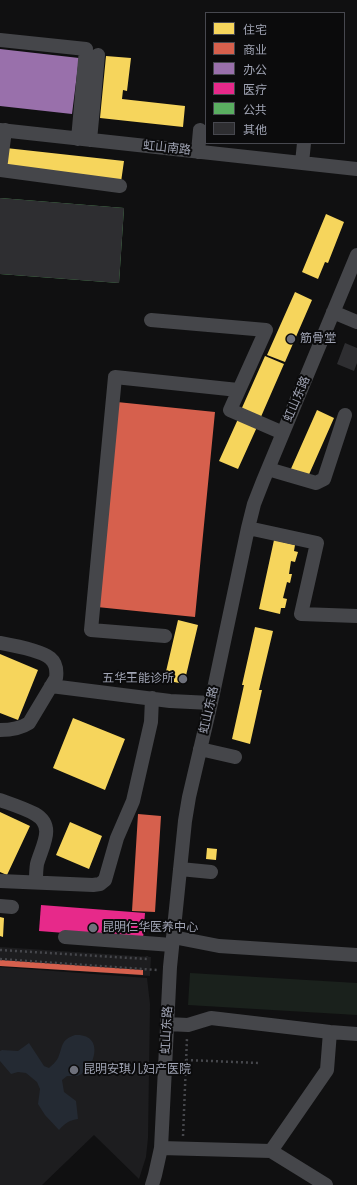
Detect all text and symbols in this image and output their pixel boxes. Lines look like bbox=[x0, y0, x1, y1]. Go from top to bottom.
legend bbox=[205, 12, 345, 144]
text: 住宅 bbox=[243, 23, 267, 37]
text: 商业 bbox=[243, 43, 267, 57]
text: 办公 bbox=[243, 63, 267, 77]
text: 医疗 bbox=[243, 83, 267, 97]
text: 公共 bbox=[243, 103, 267, 117]
text: 其他 bbox=[243, 123, 267, 137]
street label: 虹山南路 bbox=[142, 138, 192, 158]
place label: 筋骨堂 bbox=[300, 332, 336, 346]
marker: 筋骨堂 bbox=[285, 333, 297, 345]
street label: 虹山东路 bbox=[281, 374, 313, 424]
place label: 五华王能诊所 bbox=[102, 672, 174, 686]
marker: 五华王能诊所 bbox=[177, 673, 189, 685]
street label: 虹山东路 bbox=[197, 685, 221, 735]
place label: 昆明仁华医养中心 bbox=[102, 921, 198, 935]
marker: 昆明仁华医养中心 bbox=[87, 922, 99, 934]
street label: 虹山东路 bbox=[159, 1006, 175, 1054]
place label: 昆明安琪儿妇产医院 bbox=[83, 1063, 191, 1077]
marker: 昆明安琪儿妇产医院 bbox=[68, 1064, 80, 1076]

